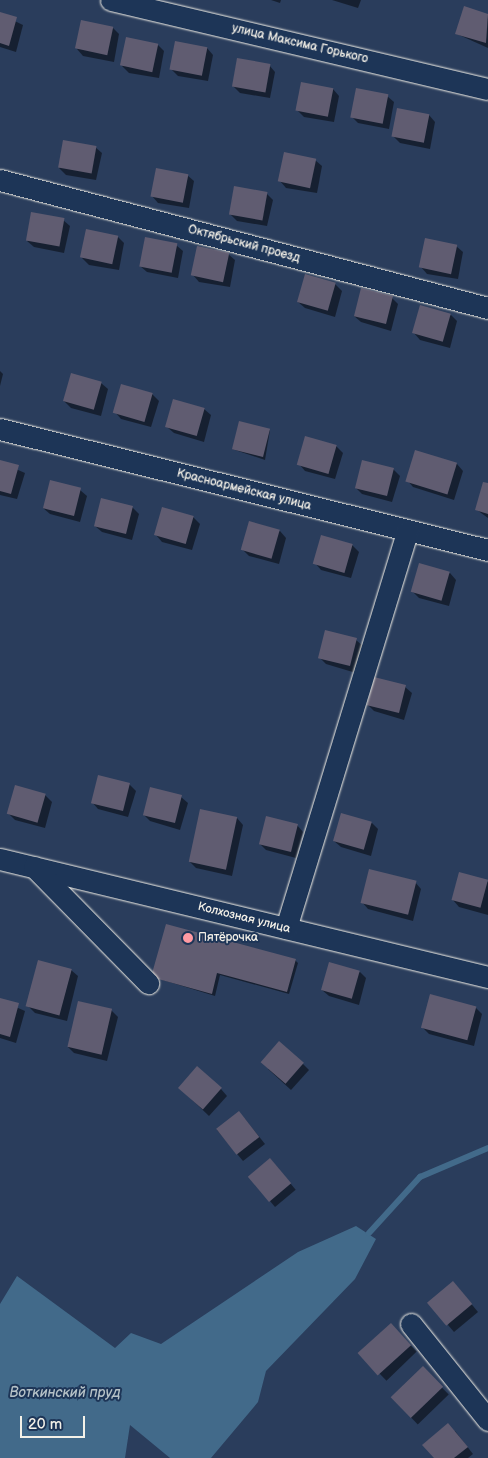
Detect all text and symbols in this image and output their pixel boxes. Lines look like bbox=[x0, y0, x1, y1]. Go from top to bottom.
street label: улица Максима Горького bbox=[231, 21, 369, 67]
street label: Октябрьский проезд bbox=[186, 222, 302, 266]
street label: Красноармейская улица bbox=[175, 466, 313, 514]
street label: Колхозная улица bbox=[196, 900, 292, 936]
place label: Пятёрочка bbox=[198, 931, 258, 945]
marker: Пятёрочка bbox=[182, 932, 194, 944]
water label: Воткинский пруд bbox=[10, 1385, 120, 1401]
scale bar bbox=[22, 1406, 88, 1438]
text: 20 m bbox=[28, 1415, 62, 1434]

